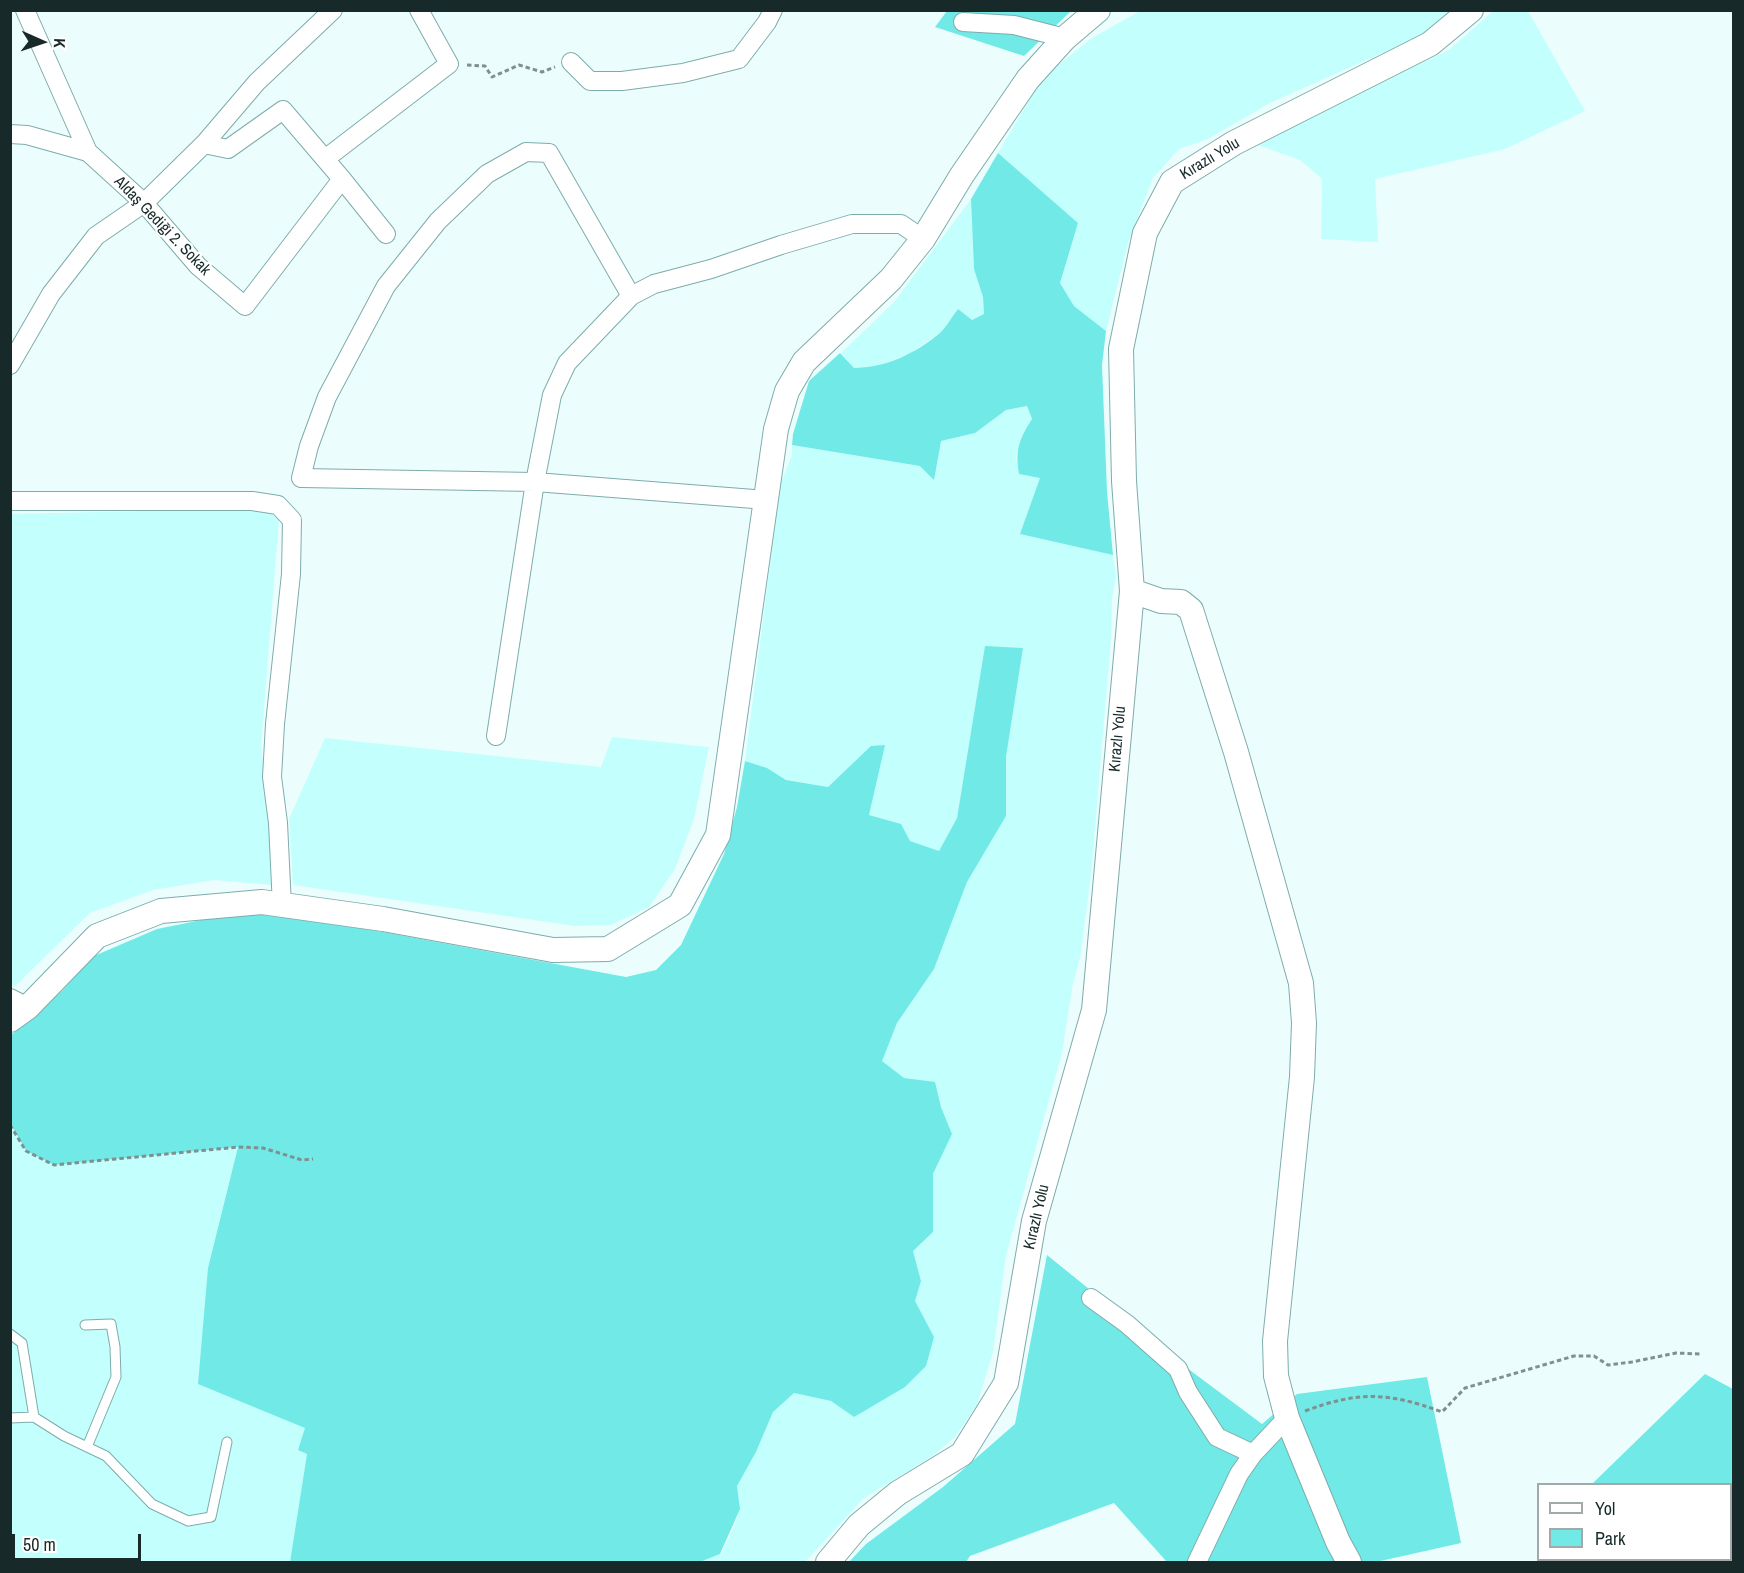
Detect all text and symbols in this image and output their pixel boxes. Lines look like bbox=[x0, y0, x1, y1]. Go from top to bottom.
north arrow bbox=[12, 12, 72, 72]
text: K bbox=[49, 38, 71, 48]
street label: Kırazlı Yolu bbox=[1177, 134, 1243, 184]
street label: Aldaş Gediği 2. Sokak bbox=[110, 172, 214, 280]
street label: Kırazlı Yolu bbox=[1106, 705, 1130, 773]
street label: Kırazlı Yolu bbox=[1020, 1183, 1054, 1251]
legend bbox=[1537, 1483, 1732, 1561]
text: Yol bbox=[1595, 1496, 1615, 1521]
scale bar bbox=[15, 1522, 144, 1560]
text: Park bbox=[1595, 1526, 1625, 1551]
text: 50 m bbox=[23, 1532, 56, 1557]

